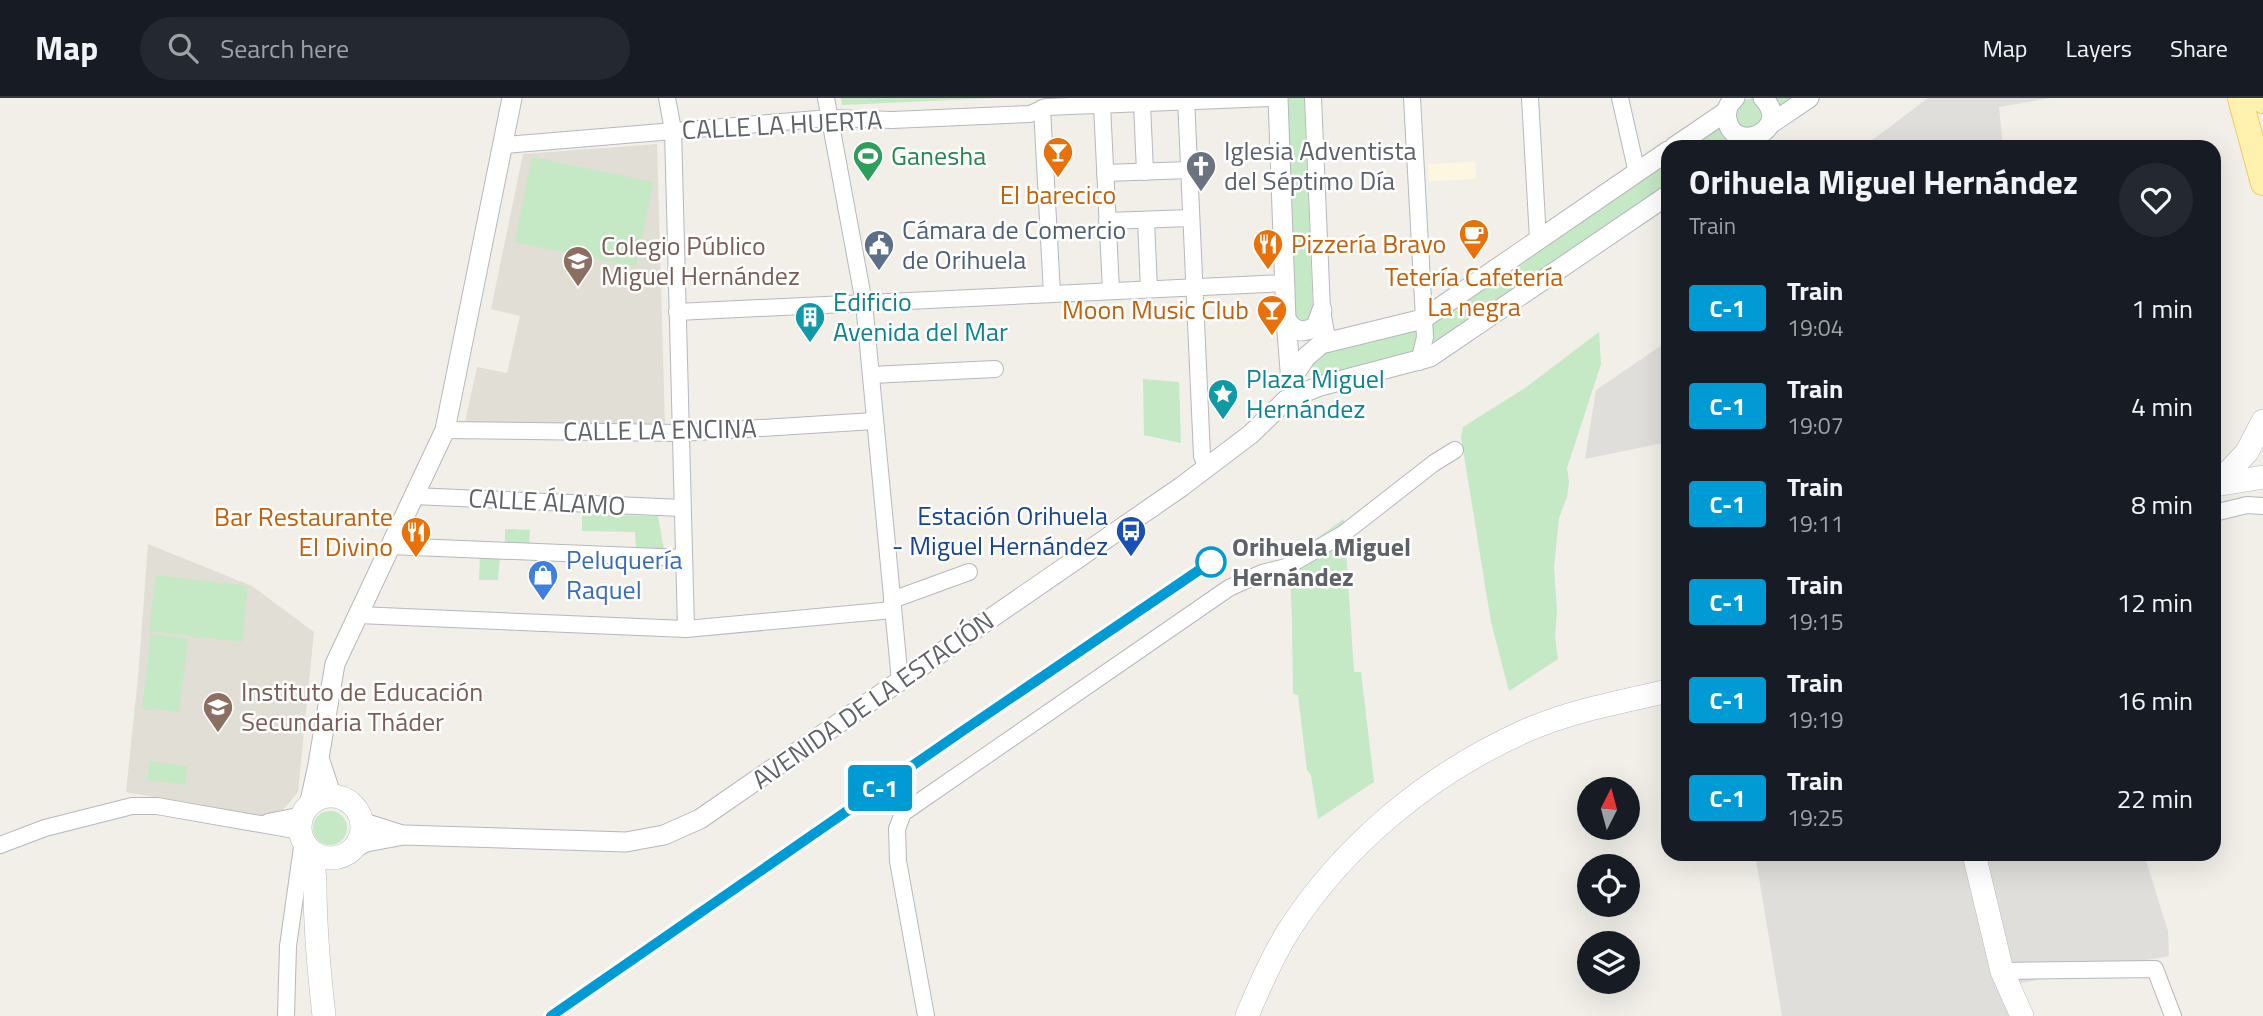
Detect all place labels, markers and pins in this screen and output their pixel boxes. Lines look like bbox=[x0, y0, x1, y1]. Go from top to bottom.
place label: Iglesia Adventista del Séptimo Día bbox=[1224, 131, 1417, 200]
bar icon: El barecico bbox=[1041, 135, 1075, 179]
place label: Ganesha bbox=[891, 136, 986, 175]
sports icon: Ganesha bbox=[851, 139, 885, 183]
church icon: Iglesia Adventista del Séptimo Día bbox=[1184, 149, 1218, 193]
place label: El barecico bbox=[1000, 175, 1116, 214]
place label: Cámara de Comercio de Orihuela bbox=[902, 210, 1126, 279]
cafe icon: Tetería Cafetería La negra bbox=[1457, 217, 1491, 261]
place label: Pizzería Bravo bbox=[1291, 224, 1446, 263]
place label: Colegio Público Miguel Hernández bbox=[601, 226, 800, 295]
restaurant icon: Pizzería Bravo bbox=[1251, 227, 1285, 271]
public building icon: Cámara de Comercio de Orihuela bbox=[862, 228, 896, 272]
school or university icon: Colegio Público Miguel Hernández bbox=[561, 244, 595, 288]
place label: Tetería Cafetería La negra bbox=[1385, 257, 1563, 326]
place label: Edificio Avenida del Mar bbox=[833, 282, 1008, 351]
place label: Moon Music Club bbox=[1062, 290, 1249, 329]
bar icon: Moon Music Club bbox=[1255, 293, 1289, 337]
building icon: Edificio Avenida del Mar bbox=[793, 300, 827, 344]
place label: Plaza Miguel Hernández bbox=[1246, 359, 1385, 428]
place icon: Plaza Miguel Hernández bbox=[1206, 377, 1240, 421]
place label: Estación Orihuela - Miguel Hernández bbox=[892, 496, 1108, 565]
place label: Bar Restaurante El Divino bbox=[214, 497, 393, 566]
bus stop icon: Estación Orihuela - Miguel Hernández bbox=[1114, 514, 1148, 558]
restaurant icon: Bar Restaurante El Divino bbox=[399, 515, 433, 559]
place label: Orihuela Miguel Hernández bbox=[1232, 527, 1411, 596]
place label: Peluquería Raquel bbox=[566, 540, 683, 609]
marker: Orihuela Miguel Hernández bbox=[1196, 547, 1226, 577]
shop icon: Peluquería Raquel bbox=[526, 558, 560, 602]
place label: Instituto de Educación Secundaria Tháder bbox=[241, 672, 483, 741]
school or university icon: Instituto de Educación Secundaria Tháder bbox=[201, 690, 235, 734]

